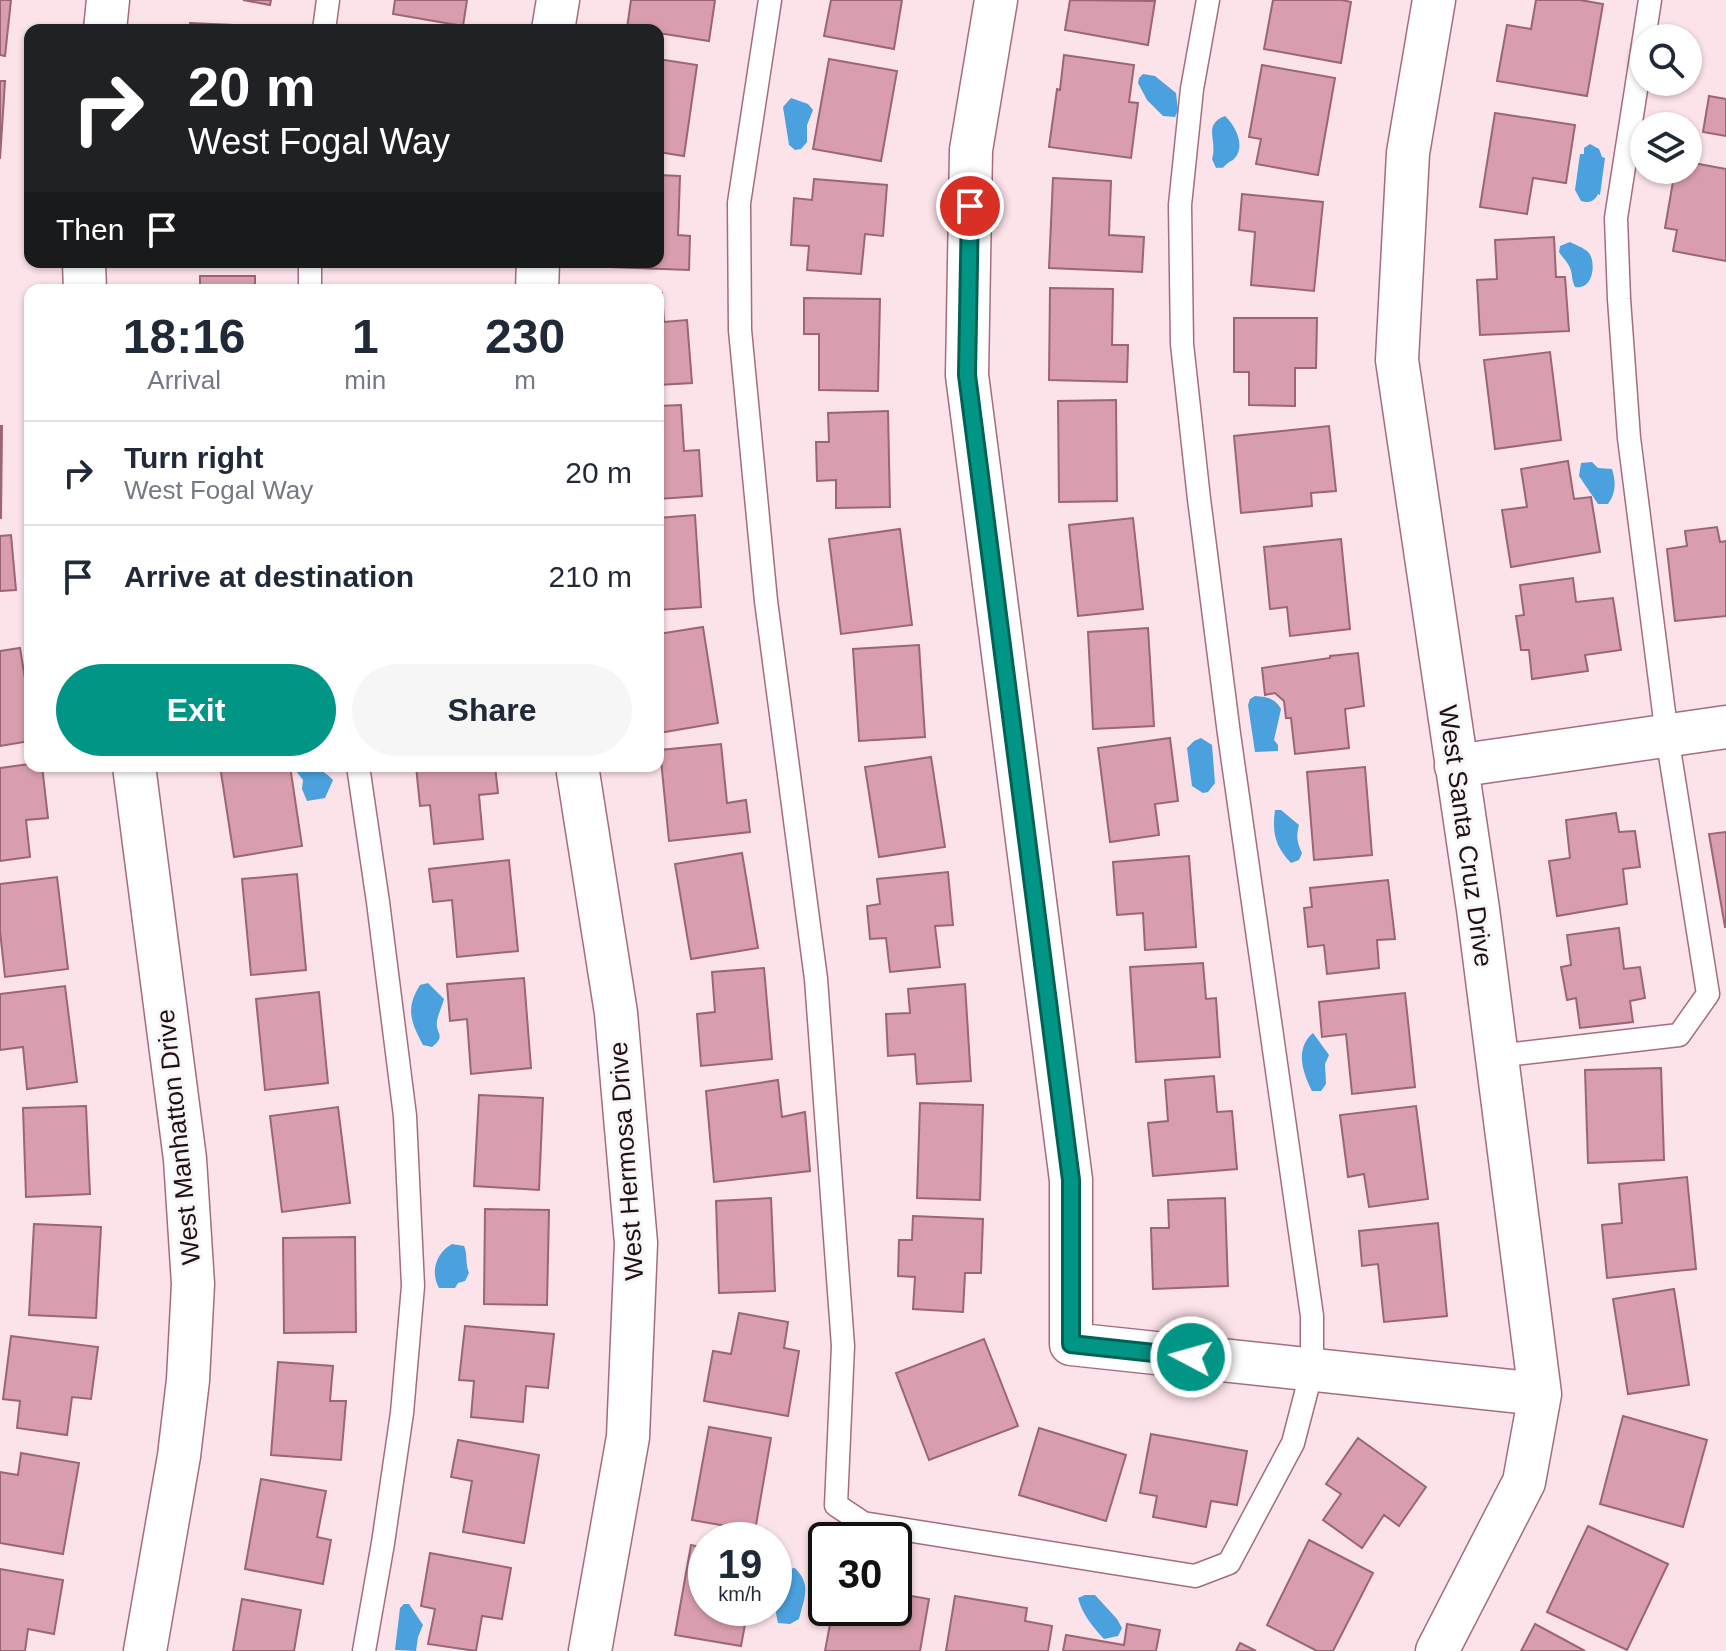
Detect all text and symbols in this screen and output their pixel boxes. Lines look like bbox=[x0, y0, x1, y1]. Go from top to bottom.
map controls bbox=[1630, 24, 1702, 184]
button: search bbox=[1630, 24, 1702, 96]
text: 20 m bbox=[188, 55, 316, 118]
icon: right bbox=[56, 56, 160, 160]
button: layers bbox=[1630, 112, 1702, 184]
text: West Fogal Way bbox=[188, 121, 450, 162]
pin bbox=[936, 172, 1004, 240]
icon: arrive bbox=[948, 184, 992, 228]
icon: arrive bbox=[140, 208, 184, 252]
text: Then bbox=[56, 213, 124, 246]
text: 18:16 bbox=[123, 310, 246, 363]
text: 1 bbox=[352, 310, 379, 363]
text: 230 bbox=[485, 310, 565, 363]
text: Arrival bbox=[147, 365, 221, 395]
text: min bbox=[344, 365, 386, 395]
text: m bbox=[514, 365, 536, 395]
text: Turn right bbox=[124, 441, 263, 474]
icon: right bbox=[56, 451, 100, 495]
text: 20 m bbox=[565, 456, 632, 489]
text: West Fogal Way bbox=[124, 475, 313, 505]
icon: arrive bbox=[56, 555, 100, 599]
text: Arrive at destination bbox=[124, 560, 414, 593]
text: 210 m bbox=[549, 560, 632, 593]
button: Exit bbox=[56, 664, 336, 756]
button: Share bbox=[352, 664, 632, 756]
street label: West Santa Cruz Drive bbox=[1433, 703, 1499, 969]
street label: West Manhatton Drive bbox=[150, 1008, 206, 1266]
street label: West Hermosa Drive bbox=[603, 1041, 649, 1281]
position arrow bbox=[1149, 1315, 1233, 1399]
speed limit sign: 30 bbox=[808, 1522, 912, 1626]
text: 19 bbox=[718, 1542, 762, 1586]
text: km/h bbox=[718, 1583, 762, 1605]

